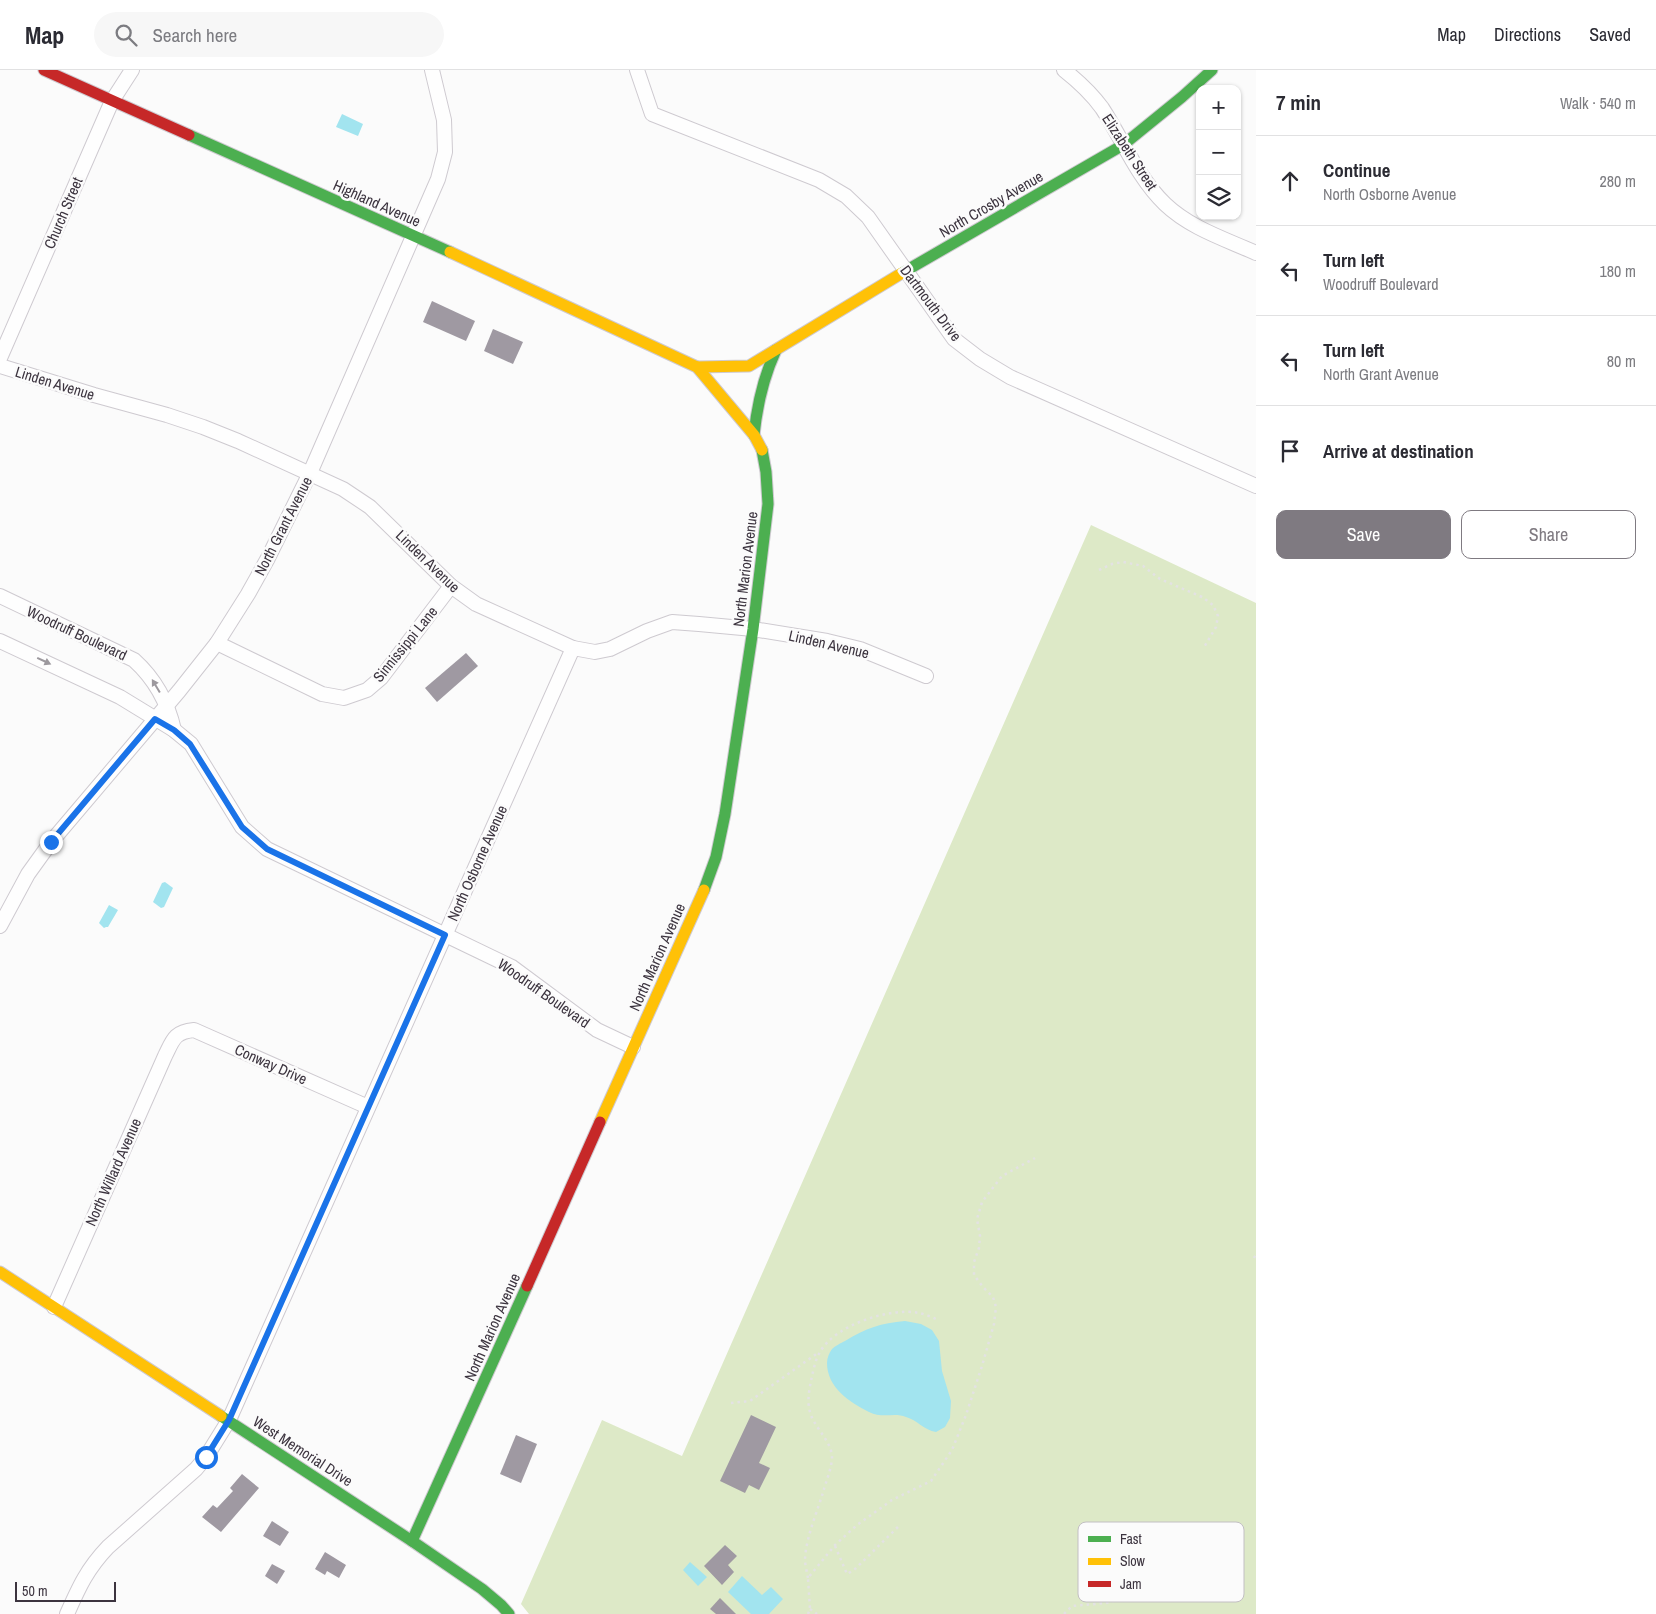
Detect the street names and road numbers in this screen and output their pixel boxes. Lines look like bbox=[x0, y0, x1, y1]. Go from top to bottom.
street label: Elizabeth Street bbox=[1097, 110, 1163, 195]
street label: North Crosby Avenue bbox=[935, 166, 1047, 242]
street label: Church Street bbox=[39, 173, 88, 252]
street label: Highland Avenue bbox=[330, 174, 424, 232]
street label: Dartmouth Drive bbox=[895, 261, 967, 345]
street label: Linden Avenue bbox=[13, 361, 97, 405]
street label: North Grant Avenue bbox=[249, 473, 317, 579]
street label: North Marion Avenue bbox=[728, 510, 763, 628]
street label: Linden Avenue bbox=[391, 525, 465, 597]
street label: Woodruff Boulevard bbox=[23, 601, 131, 665]
street label: Sinnissippi Lane bbox=[368, 601, 442, 686]
street label: Linden Avenue bbox=[787, 625, 871, 663]
street label: North Osborne Avenue bbox=[442, 802, 512, 924]
street label: North Marion Avenue bbox=[624, 900, 690, 1014]
street label: Woodruff Boulevard bbox=[494, 953, 594, 1033]
street label: Conway Drive bbox=[231, 1039, 311, 1089]
street label: North Willard Avenue bbox=[80, 1115, 146, 1229]
street label: North Marion Avenue bbox=[459, 1270, 525, 1384]
street label: West Memorial Drive bbox=[249, 1411, 357, 1491]

